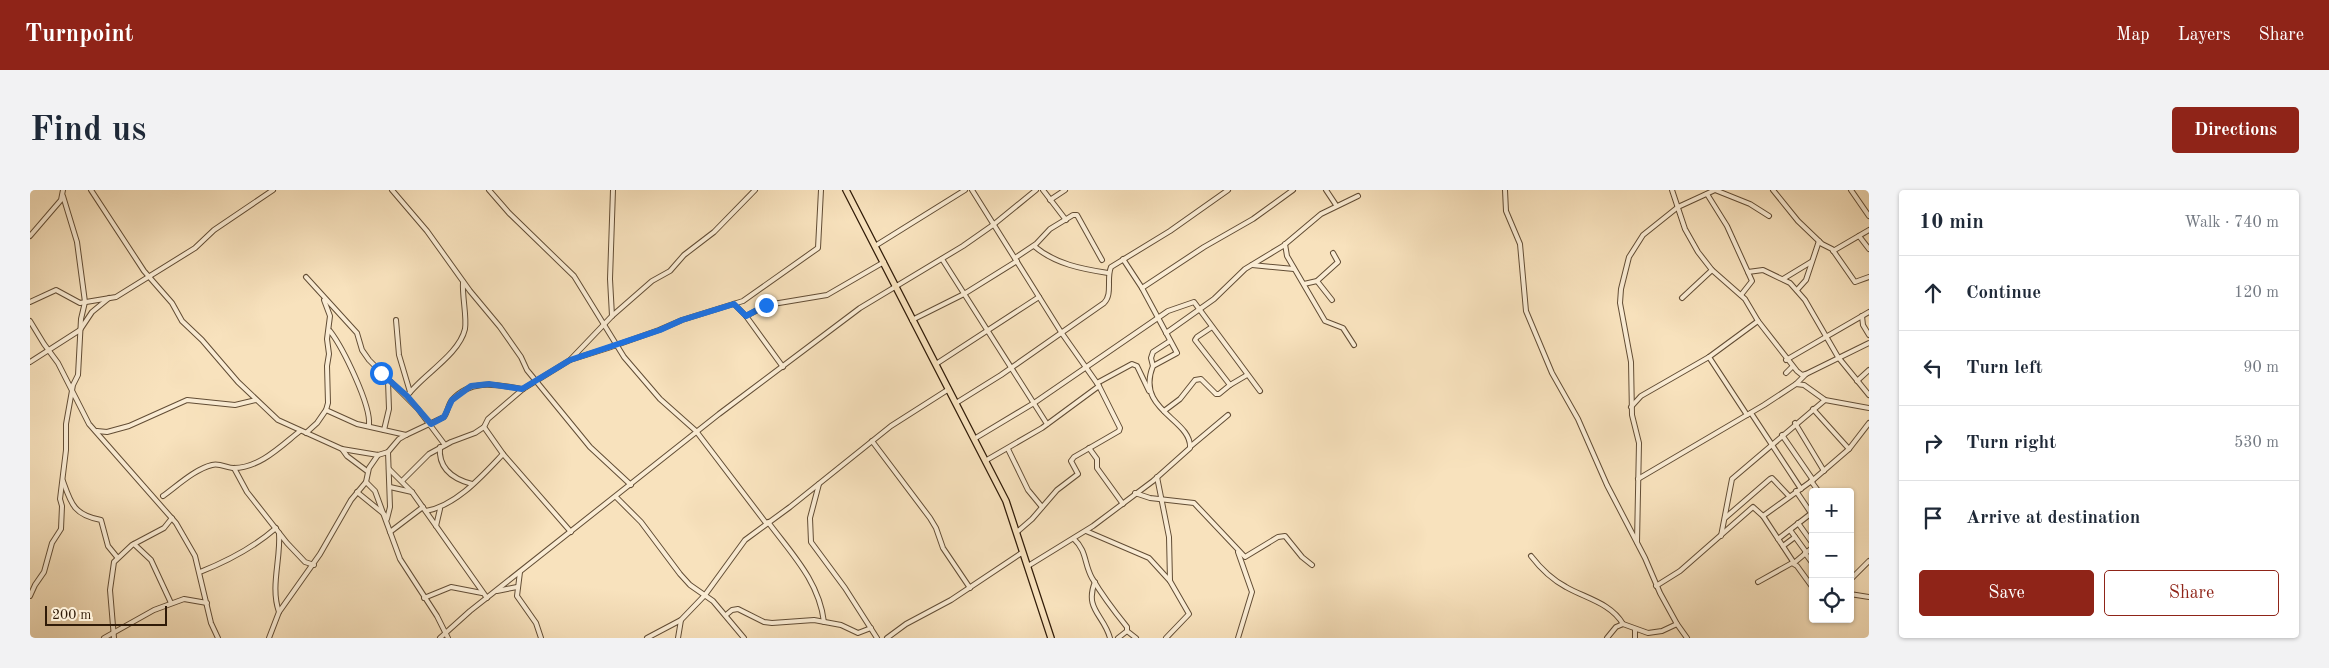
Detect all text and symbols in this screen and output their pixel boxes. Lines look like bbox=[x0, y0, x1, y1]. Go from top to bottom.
text: Turnpoint bbox=[25, 23, 133, 47]
text: Map bbox=[2116, 26, 2150, 44]
text: Layers bbox=[2178, 26, 2230, 44]
text: Share bbox=[2258, 26, 2304, 44]
button: Directions bbox=[2172, 107, 2299, 153]
text: Find us bbox=[30, 113, 146, 148]
text: 10 min bbox=[1919, 212, 1984, 233]
text: Walk · 740 m bbox=[2184, 215, 2279, 231]
icon: ahead bbox=[1919, 279, 1947, 307]
text: Continue bbox=[1966, 284, 2041, 303]
text: 120 m bbox=[2234, 285, 2279, 301]
route end bbox=[755, 294, 778, 317]
icon: left bbox=[1919, 354, 1947, 382]
text: Turn left bbox=[1966, 359, 2043, 378]
text: 90 m bbox=[2243, 360, 2279, 376]
route start bbox=[370, 362, 393, 385]
icon: right bbox=[1919, 429, 1947, 457]
text: Turn right bbox=[1966, 434, 2056, 453]
text: 530 m bbox=[2234, 435, 2279, 451]
map controls bbox=[1809, 488, 1854, 623]
button: + bbox=[1809, 488, 1854, 533]
icon: arrive bbox=[1919, 504, 1947, 532]
text: Arrive at destination bbox=[1966, 509, 2140, 528]
button: − bbox=[1809, 533, 1854, 578]
button: Save bbox=[1919, 570, 2094, 616]
button: Share bbox=[2104, 570, 2279, 616]
button: locate bbox=[1809, 578, 1854, 623]
scale bar bbox=[45, 603, 168, 626]
text: 200 m bbox=[52, 608, 91, 622]

